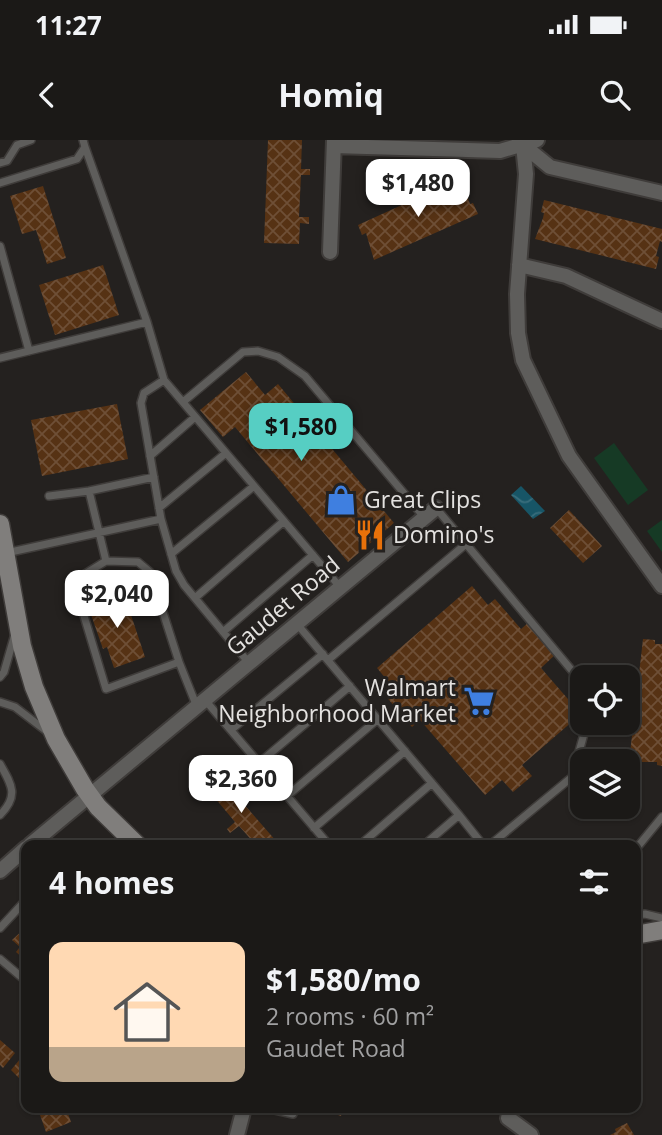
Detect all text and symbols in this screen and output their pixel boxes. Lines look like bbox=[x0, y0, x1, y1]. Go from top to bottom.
text: 11:27 bbox=[35, 7, 102, 43]
text: Homiq bbox=[278, 73, 384, 116]
icon: back bbox=[28, 76, 66, 114]
icon: search bbox=[596, 76, 634, 114]
pin: $1,480 bbox=[361, 160, 475, 219]
text: $1,480 bbox=[382, 166, 454, 198]
pin: $1,580 bbox=[244, 404, 358, 463]
text: $1,580 bbox=[265, 410, 337, 442]
shop icon: Great Clips bbox=[324, 483, 358, 517]
place label: Great Clips bbox=[364, 483, 481, 515]
restaurant icon: Domino's bbox=[353, 518, 387, 552]
place label: Domino's bbox=[393, 518, 495, 550]
street label: Gaudet Road bbox=[219, 548, 346, 662]
pin: $2,040 bbox=[60, 570, 174, 630]
text: $2,040 bbox=[81, 577, 153, 609]
map controls bbox=[570, 665, 640, 819]
button: locate bbox=[570, 665, 640, 735]
place label: Walmart Neighborhood Market bbox=[218, 671, 456, 729]
supermarket icon: Walmart Neighborhood Market bbox=[462, 684, 496, 718]
button: layers bbox=[570, 749, 640, 819]
pin: $2,360 bbox=[184, 756, 298, 815]
text: $2,360 bbox=[205, 762, 277, 794]
text: 4 homes bbox=[49, 862, 174, 903]
icon: filters bbox=[575, 863, 613, 901]
text: $1,580/mo bbox=[266, 959, 421, 1000]
icon: home bbox=[105, 970, 189, 1054]
text: 2 rooms · 60 m² bbox=[266, 1000, 434, 1032]
text: Gaudet Road bbox=[266, 1032, 406, 1064]

